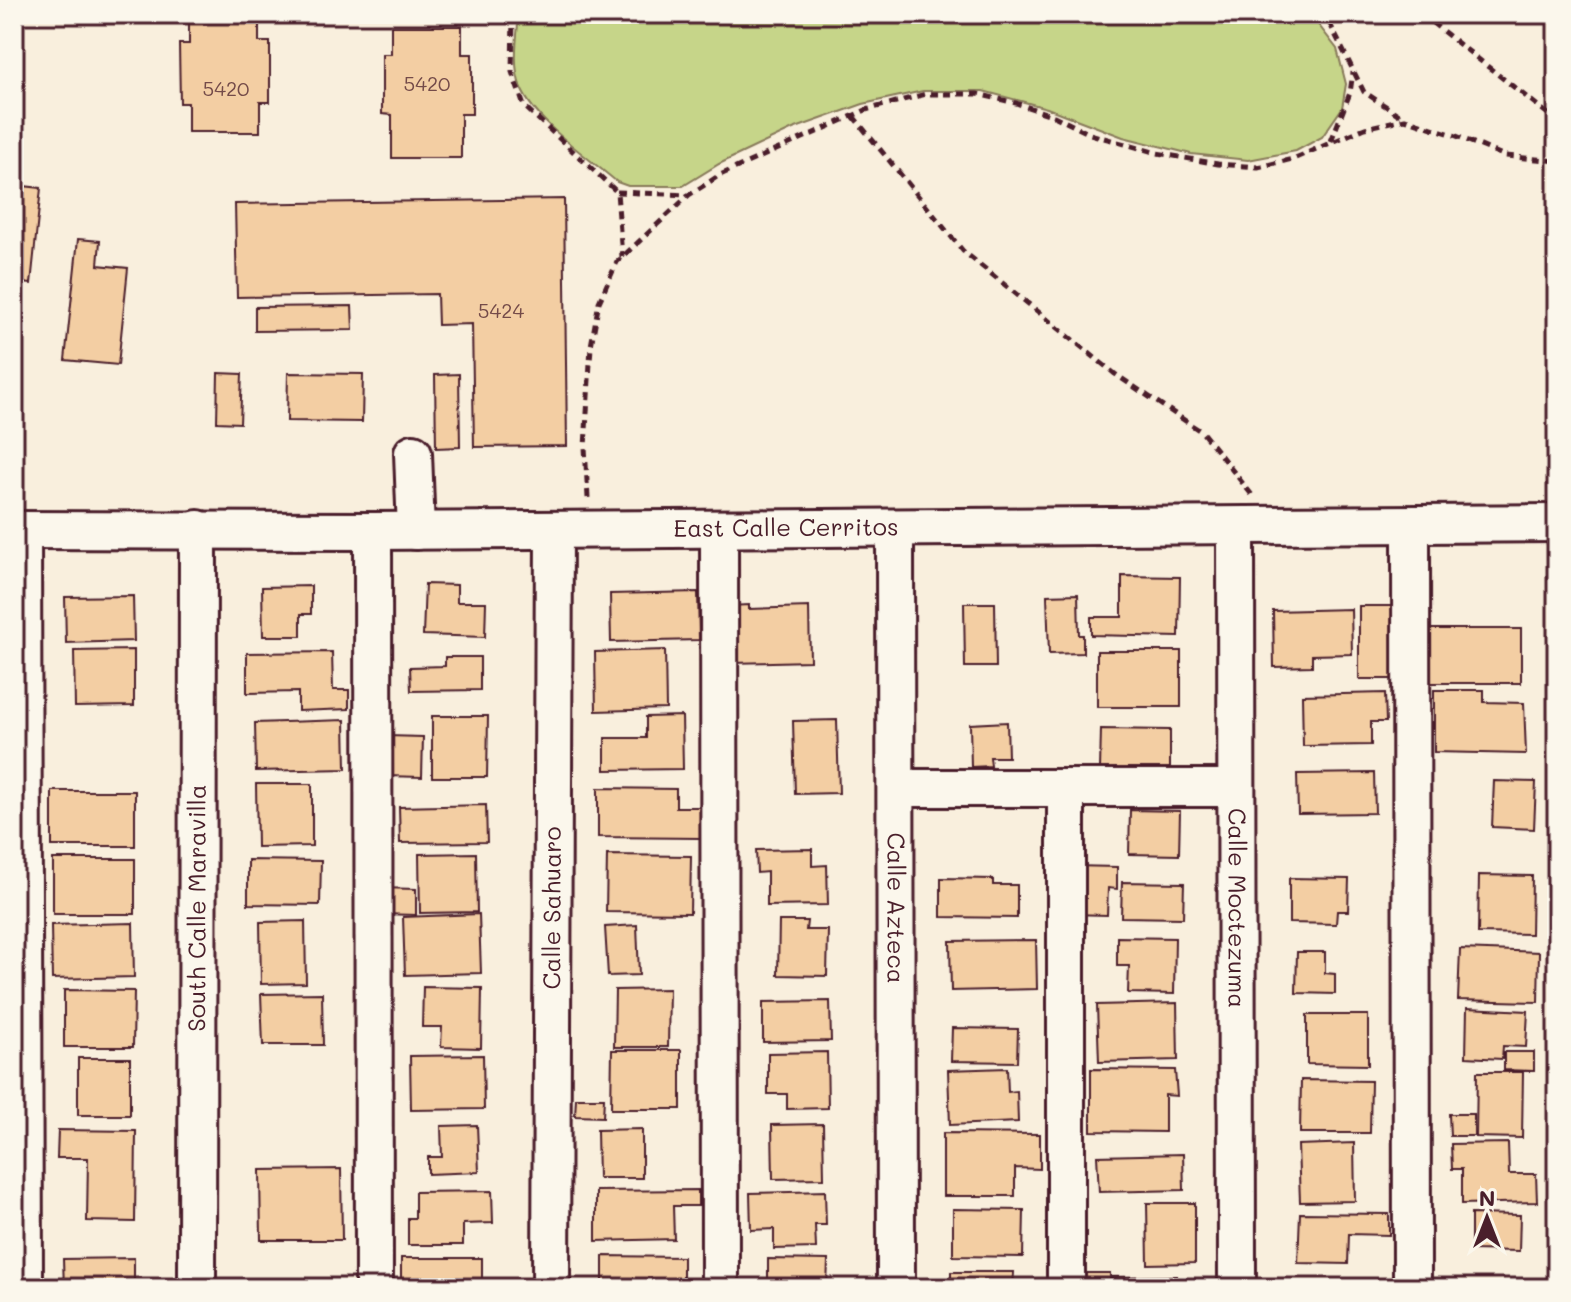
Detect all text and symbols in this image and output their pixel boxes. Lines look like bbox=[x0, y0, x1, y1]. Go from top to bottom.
house number: 5420 bbox=[404, 70, 450, 96]
house number: 5420 bbox=[203, 75, 249, 101]
house number: 5424 bbox=[478, 297, 524, 323]
street label: East Calle Cerritos bbox=[673, 510, 899, 543]
street label: South Calle Maravilla bbox=[180, 784, 212, 1032]
street label: Calle Moctezuma bbox=[1222, 808, 1254, 1008]
street label: Calle Sahuaro bbox=[535, 826, 567, 990]
street label: Calle Azteca bbox=[881, 832, 913, 984]
north arrow bbox=[1447, 1178, 1527, 1258]
text: N bbox=[1479, 1183, 1495, 1212]

